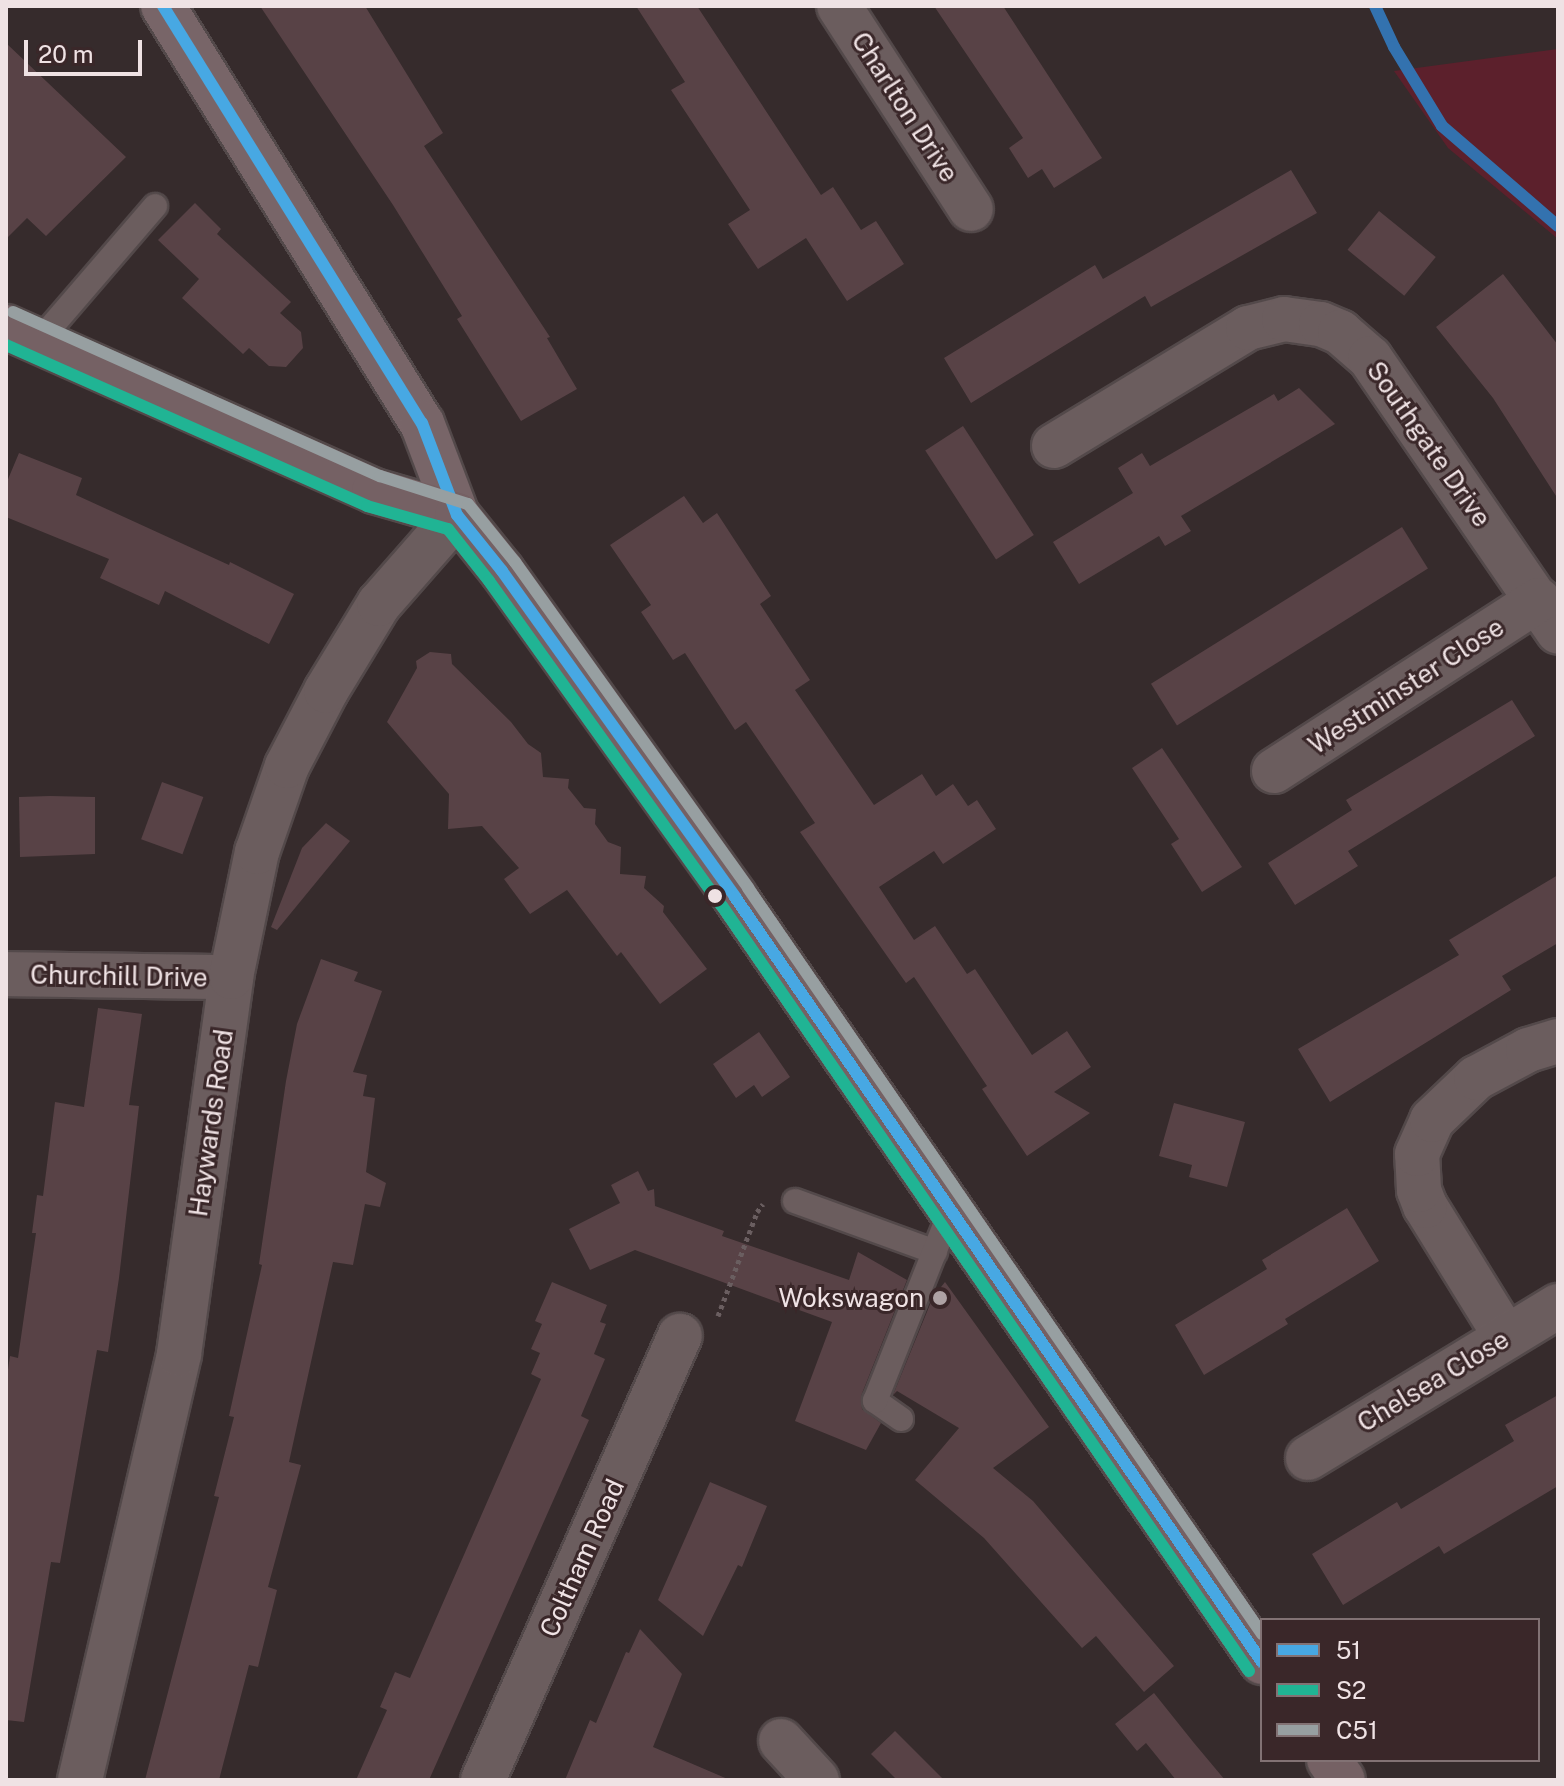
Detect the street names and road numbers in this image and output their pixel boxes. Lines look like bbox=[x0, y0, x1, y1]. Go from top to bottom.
street label: Charlton Drive bbox=[845, 26, 965, 188]
street label: Southgate Drive bbox=[1360, 355, 1498, 533]
street label: Westminster Close bbox=[1302, 611, 1510, 761]
street label: Churchill Drive bbox=[30, 959, 208, 993]
street label: Haywards Road bbox=[182, 1027, 240, 1219]
street label: Chelsea Close bbox=[1352, 1324, 1514, 1438]
street label: Coltham Road bbox=[533, 1474, 631, 1642]

